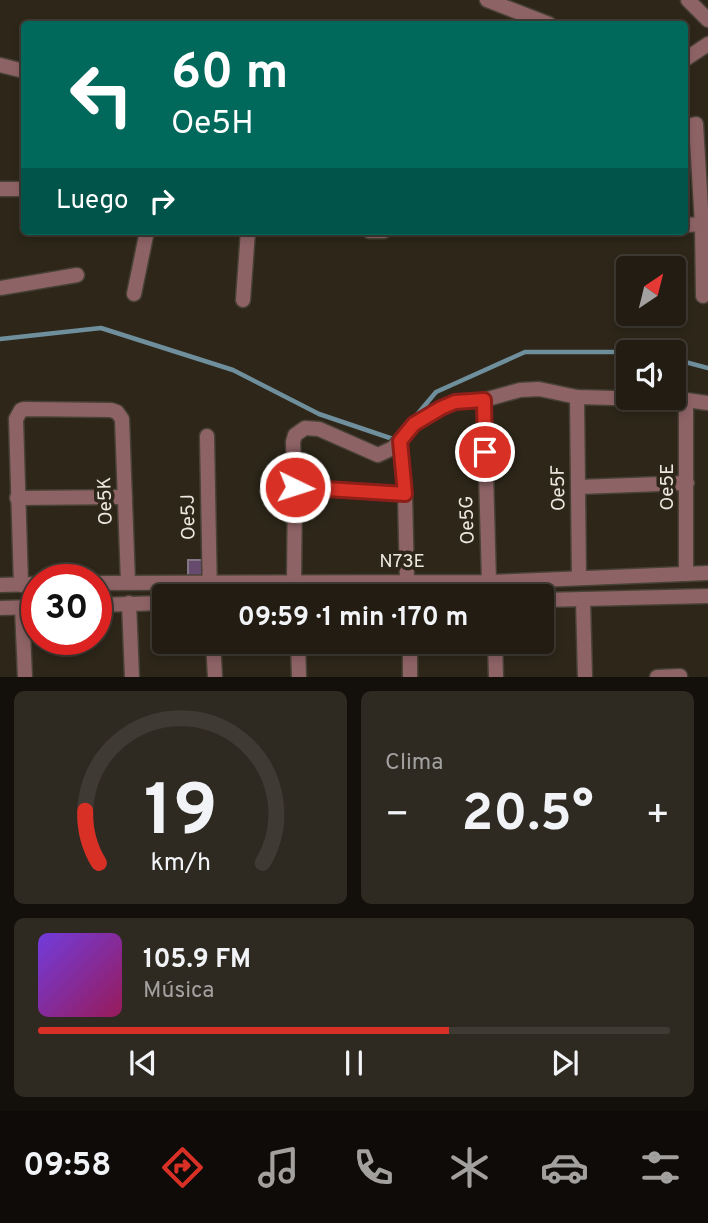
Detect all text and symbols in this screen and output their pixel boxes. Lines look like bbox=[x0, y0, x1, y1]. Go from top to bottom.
text: 60 m bbox=[171, 44, 289, 106]
icon: left bbox=[56, 49, 147, 140]
text: Oe5H bbox=[171, 105, 254, 145]
icon: right bbox=[143, 182, 181, 220]
text: Luego bbox=[56, 185, 129, 218]
north arrow bbox=[616, 256, 686, 326]
map controls bbox=[616, 256, 686, 410]
button: sound bbox=[616, 340, 686, 410]
pin bbox=[455, 422, 515, 482]
icon: arrive bbox=[466, 433, 504, 471]
position arrow bbox=[258, 450, 332, 524]
street label: Oe5E bbox=[656, 463, 680, 511]
street label: Oe5F bbox=[547, 465, 571, 511]
street label: Oe5K bbox=[93, 476, 119, 526]
street label: Oe5J bbox=[177, 494, 201, 540]
street label: Oe5G bbox=[455, 495, 481, 545]
street label: N73E bbox=[379, 550, 425, 574]
speed limit sign: 30 bbox=[21, 564, 112, 655]
text: 09:59 · 1 min · 170 m bbox=[238, 602, 468, 635]
text: Clima bbox=[385, 749, 443, 778]
text: 19 bbox=[144, 770, 217, 862]
text: 20.5° bbox=[461, 783, 594, 849]
text: − bbox=[385, 792, 410, 841]
text: + bbox=[645, 792, 670, 841]
text: km/h bbox=[150, 848, 211, 880]
text: 105.9 FM bbox=[143, 944, 251, 977]
text: Música bbox=[143, 977, 214, 1006]
icon: previous bbox=[124, 1044, 162, 1082]
icon: pause bbox=[335, 1044, 373, 1082]
icon: next bbox=[546, 1044, 584, 1082]
icon: directions bbox=[158, 1143, 207, 1192]
icon: music bbox=[254, 1143, 303, 1192]
icon: phone bbox=[349, 1143, 398, 1192]
icon: climate bbox=[445, 1143, 494, 1192]
icon: car bbox=[540, 1143, 589, 1192]
icon: filters bbox=[636, 1143, 685, 1192]
text: 09:58 bbox=[23, 1147, 111, 1187]

